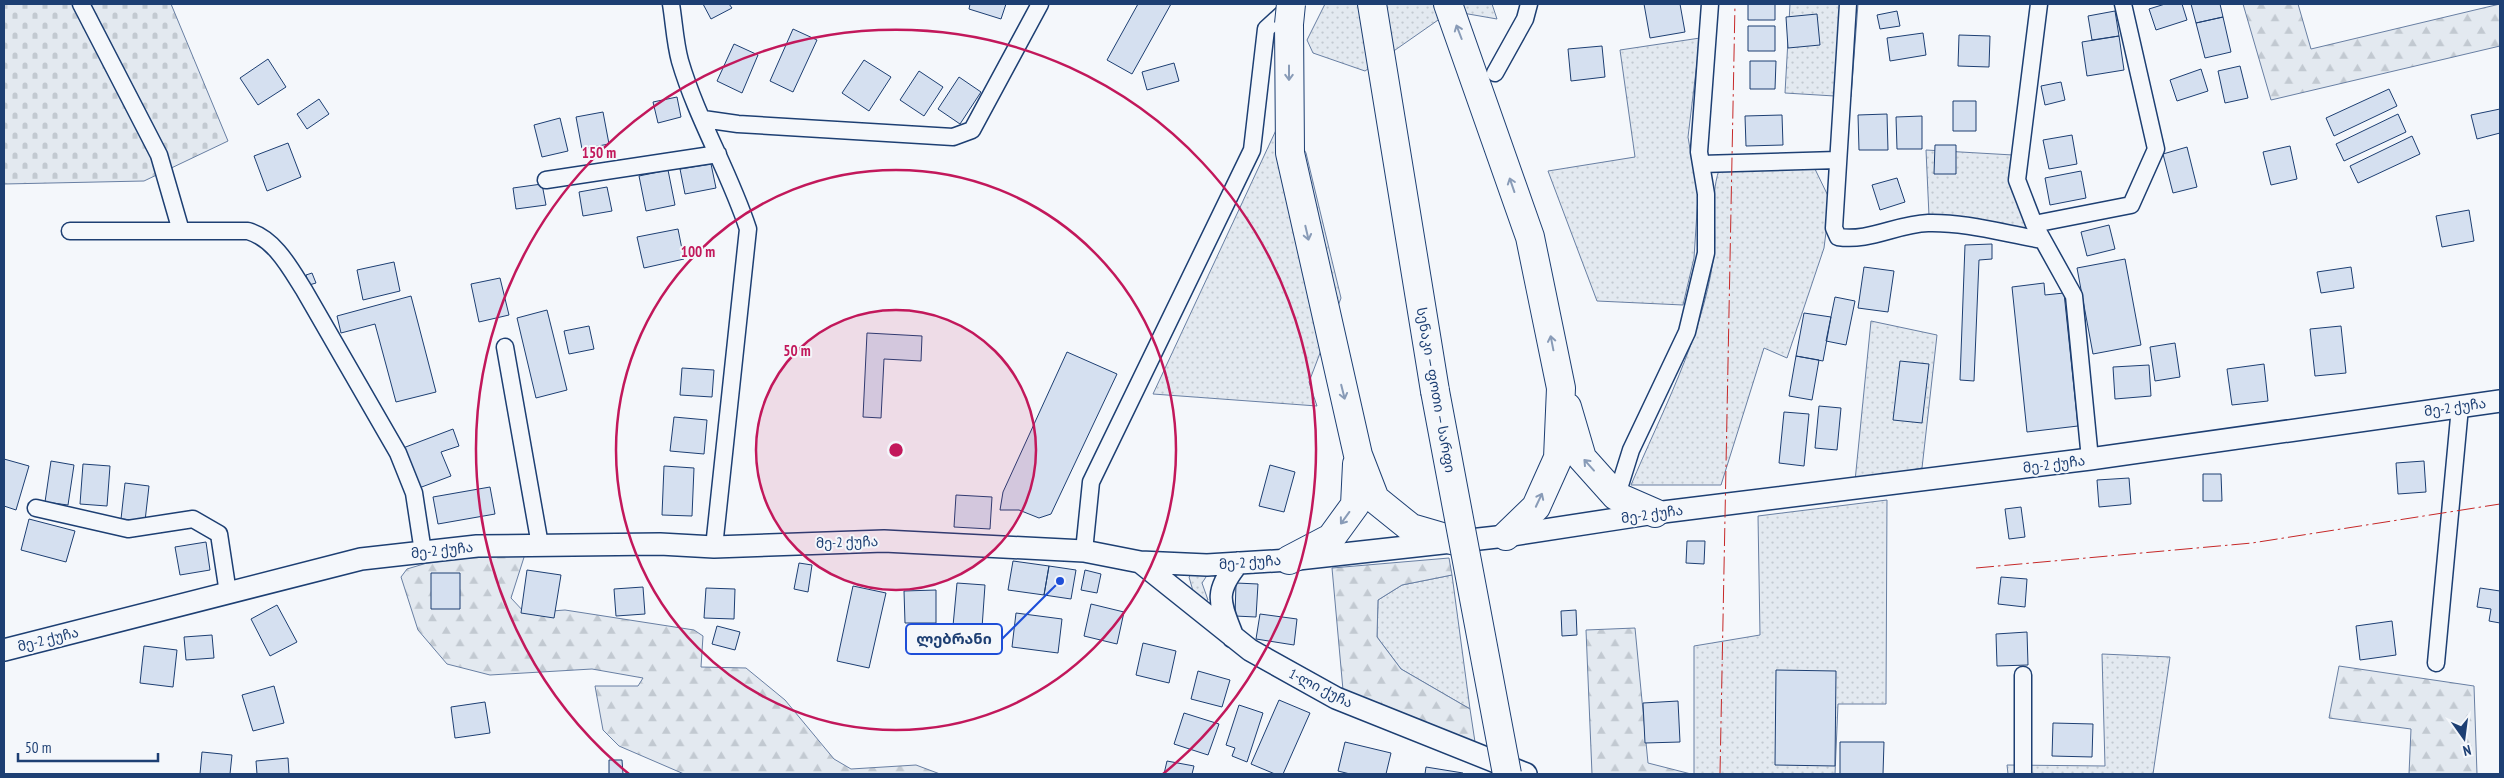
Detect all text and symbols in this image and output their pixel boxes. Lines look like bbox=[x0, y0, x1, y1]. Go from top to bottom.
one-way arrow bbox=[1454, 25, 1463, 40]
one-way arrow bbox=[1284, 64, 1294, 80]
text: 150 m bbox=[582, 143, 616, 162]
one-way arrow bbox=[1507, 178, 1517, 194]
one-way arrow bbox=[1303, 225, 1312, 241]
text: 100 m bbox=[681, 242, 715, 261]
street label: სენაკი — ფოთი — სარფი bbox=[1413, 306, 1459, 474]
one-way arrow bbox=[1546, 335, 1556, 351]
text: 50 m bbox=[783, 341, 811, 360]
one-way arrow bbox=[1339, 383, 1348, 399]
street label: მე-2 ქუჩა bbox=[2423, 394, 2487, 420]
centre of rings bbox=[887, 441, 905, 459]
street label: მე-2 ქუჩა bbox=[2022, 451, 2086, 477]
one-way arrow bbox=[1583, 458, 1594, 471]
one-way arrow bbox=[1534, 493, 1544, 508]
street label: მე-2 ქუჩა bbox=[1620, 501, 1684, 527]
one-way arrow bbox=[1340, 511, 1350, 525]
street label: მე-2 ქუჩა bbox=[815, 532, 879, 552]
street label: მე-2 ქუჩა bbox=[410, 538, 474, 562]
street label: მე-2 ქუჩა bbox=[1218, 551, 1282, 573]
street label: მე-2 ქუჩა bbox=[16, 623, 80, 655]
callout: ლებრანი bbox=[906, 624, 1002, 654]
text: ლებრანი bbox=[916, 629, 992, 648]
street label: 1-ლი ქუჩა bbox=[1286, 664, 1356, 712]
north arrow bbox=[2439, 713, 2489, 763]
scale bar bbox=[18, 730, 158, 762]
text: 50 m bbox=[25, 738, 51, 757]
text: N bbox=[2461, 741, 2473, 760]

